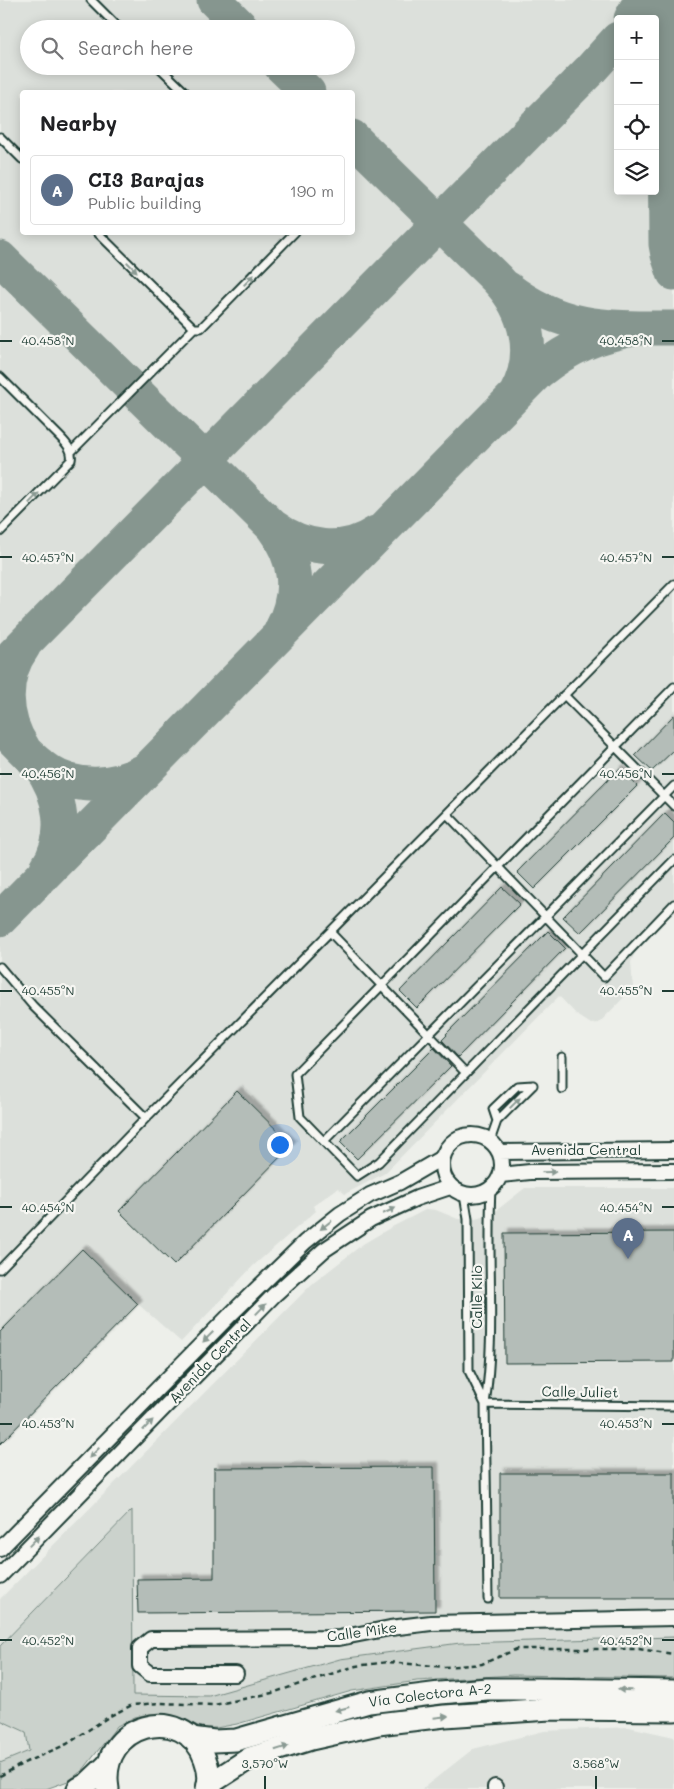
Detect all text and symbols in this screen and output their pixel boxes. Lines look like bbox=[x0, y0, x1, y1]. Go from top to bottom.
map controls bbox=[614, 15, 659, 195]
button: + bbox=[614, 15, 659, 60]
search box bbox=[20, 20, 355, 75]
icon: search bbox=[38, 34, 66, 62]
text: Search here bbox=[78, 35, 194, 60]
button: − bbox=[614, 60, 659, 105]
button: locate bbox=[614, 105, 659, 150]
text: Nearby bbox=[40, 109, 117, 136]
button: layers bbox=[614, 150, 659, 195]
text: CI3 Barajas bbox=[88, 167, 204, 192]
text: A bbox=[51, 180, 63, 201]
text: 190 m bbox=[290, 180, 334, 201]
text: Public building bbox=[88, 192, 201, 213]
one-way arrow bbox=[126, 261, 138, 273]
one-way arrow bbox=[243, 274, 255, 286]
text: 40.458°N bbox=[22, 332, 74, 348]
text: 40.458°N bbox=[600, 332, 652, 348]
one-way arrow bbox=[28, 492, 40, 504]
text: 40.457°N bbox=[22, 549, 74, 565]
text: 40.457°N bbox=[600, 549, 652, 565]
text: 40.456°N bbox=[22, 765, 74, 781]
text: 40.456°N bbox=[600, 765, 652, 781]
text: 40.455°N bbox=[22, 982, 74, 998]
text: 40.455°N bbox=[600, 982, 652, 998]
one-way arrow bbox=[509, 1097, 521, 1109]
your location bbox=[267, 1132, 293, 1158]
street label: Avenida Central bbox=[531, 1140, 641, 1159]
one-way arrow bbox=[541, 1168, 557, 1176]
text: 40.454°N bbox=[22, 1199, 74, 1215]
text: 40.454°N bbox=[600, 1199, 652, 1215]
one-way arrow bbox=[382, 1206, 396, 1214]
pin: A bbox=[612, 1218, 644, 1259]
one-way arrow bbox=[319, 1220, 332, 1231]
street label: Calle Kilo bbox=[467, 1265, 486, 1329]
one-way arrow bbox=[255, 1303, 267, 1315]
street label: Avenida Central bbox=[164, 1314, 255, 1407]
one-way arrow bbox=[202, 1331, 214, 1343]
street label: Calle Juliet bbox=[541, 1381, 619, 1402]
text: 40.453°N bbox=[22, 1415, 74, 1431]
text: 40.453°N bbox=[600, 1415, 652, 1431]
one-way arrow bbox=[141, 1419, 153, 1431]
one-way arrow bbox=[88, 1447, 100, 1459]
one-way arrow bbox=[28, 1536, 40, 1548]
street label: Calle Mike bbox=[326, 1617, 398, 1646]
text: 40.452°N bbox=[22, 1632, 74, 1648]
text: 40.452°N bbox=[600, 1632, 652, 1648]
street label: Vía Colectora A-2 bbox=[367, 1679, 491, 1711]
one-way arrow bbox=[617, 1686, 633, 1694]
one-way arrow bbox=[334, 1706, 349, 1714]
one-way arrow bbox=[434, 1713, 450, 1721]
one-way arrow bbox=[275, 1743, 290, 1751]
text: 3.570°W bbox=[242, 1755, 288, 1771]
text: 3.568°W bbox=[572, 1755, 620, 1771]

